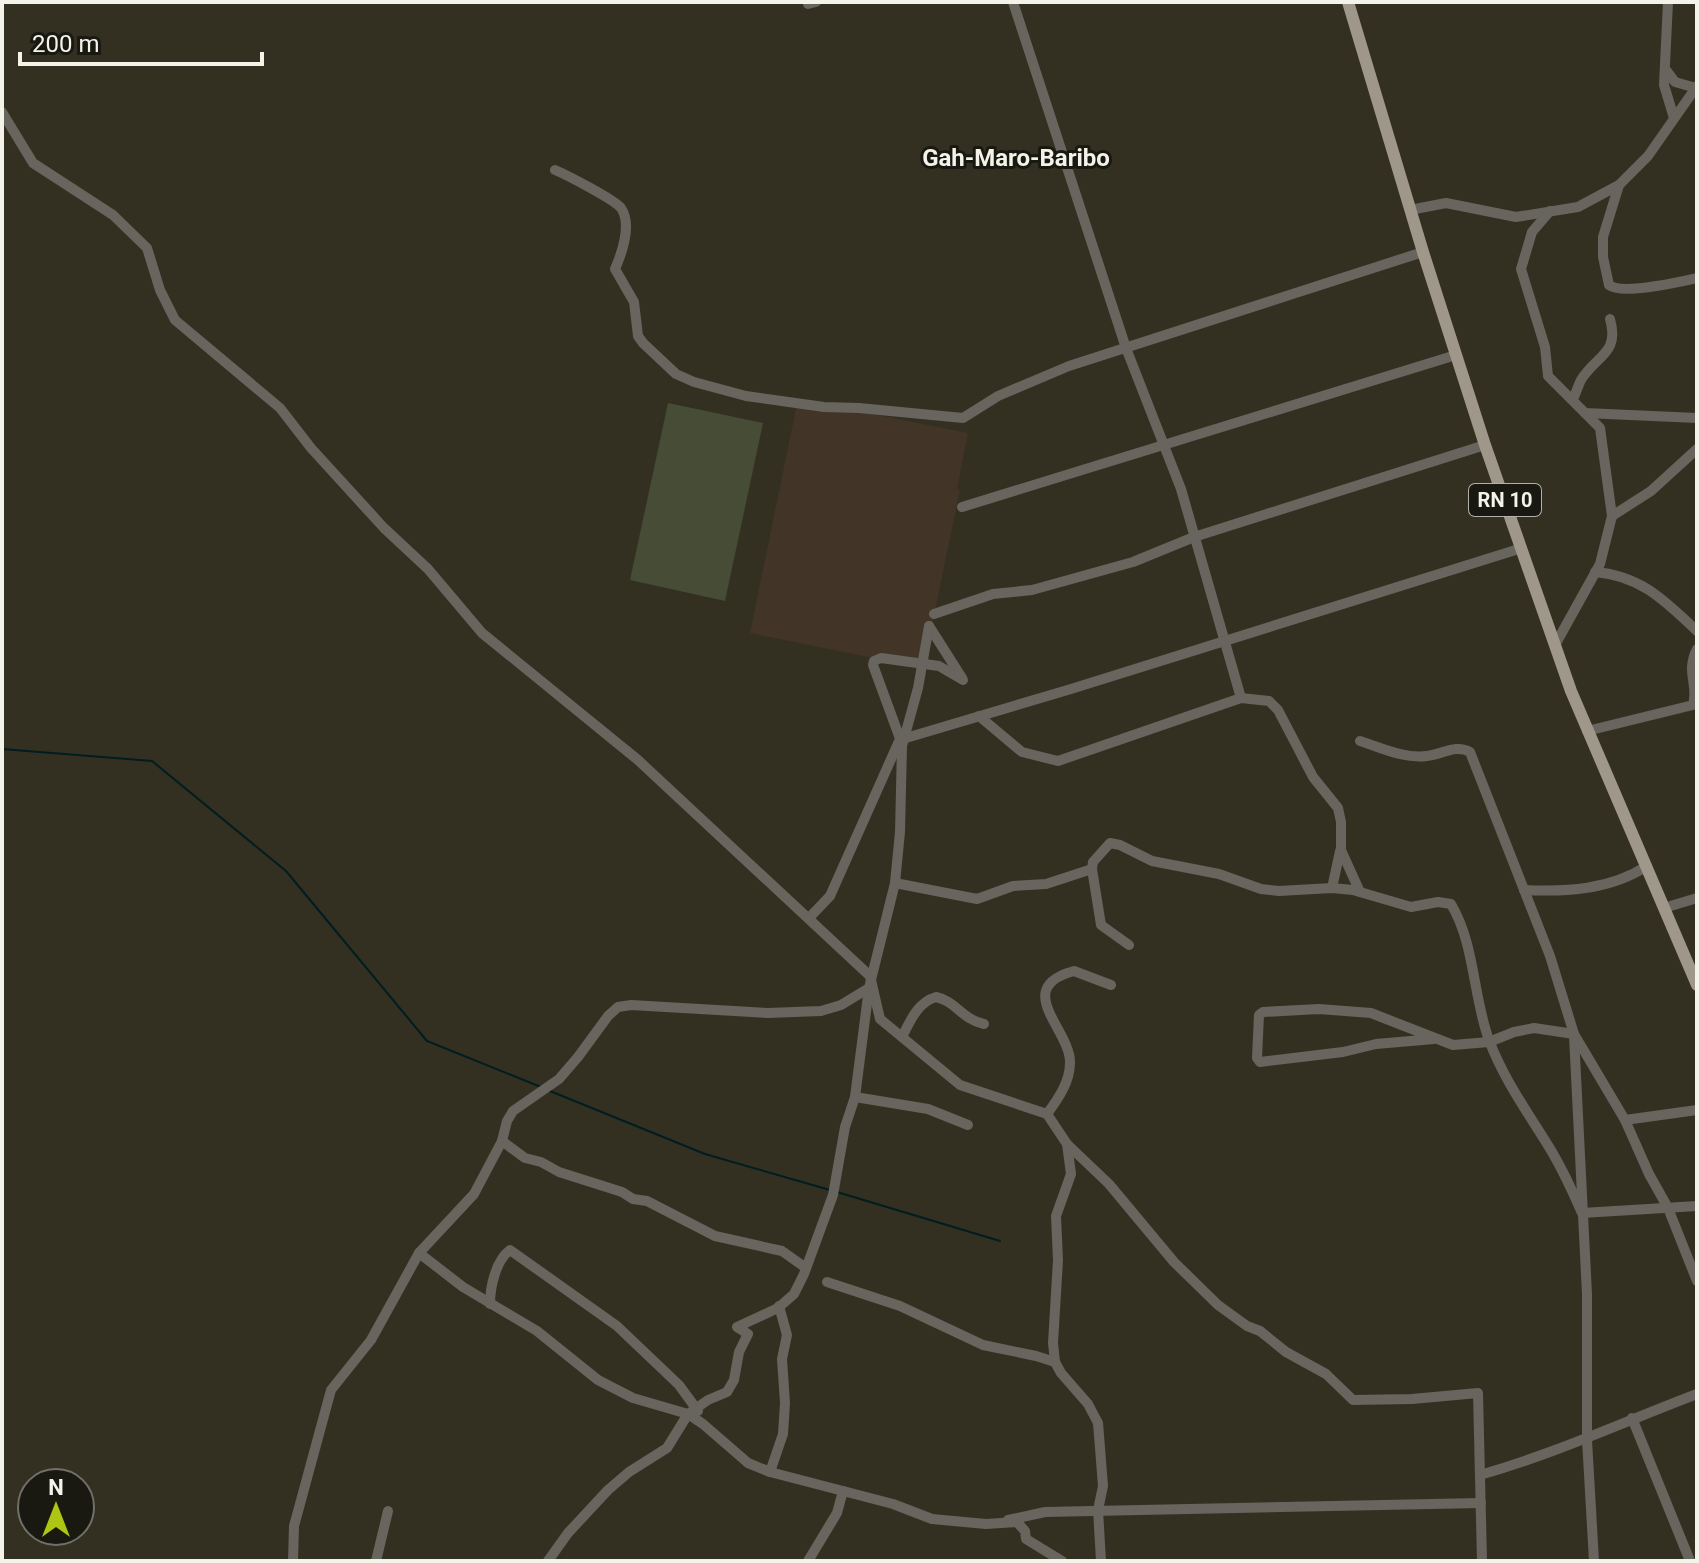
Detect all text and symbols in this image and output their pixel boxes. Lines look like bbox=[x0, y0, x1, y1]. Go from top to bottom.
scale bar bbox=[20, 16, 262, 66]
text: 200 m bbox=[32, 30, 99, 58]
district label: Gah-Maro-Baribo bbox=[922, 144, 1110, 172]
road number: RN 10 bbox=[1469, 484, 1541, 516]
north arrow bbox=[16, 1467, 96, 1547]
text: N bbox=[48, 1475, 64, 1500]

